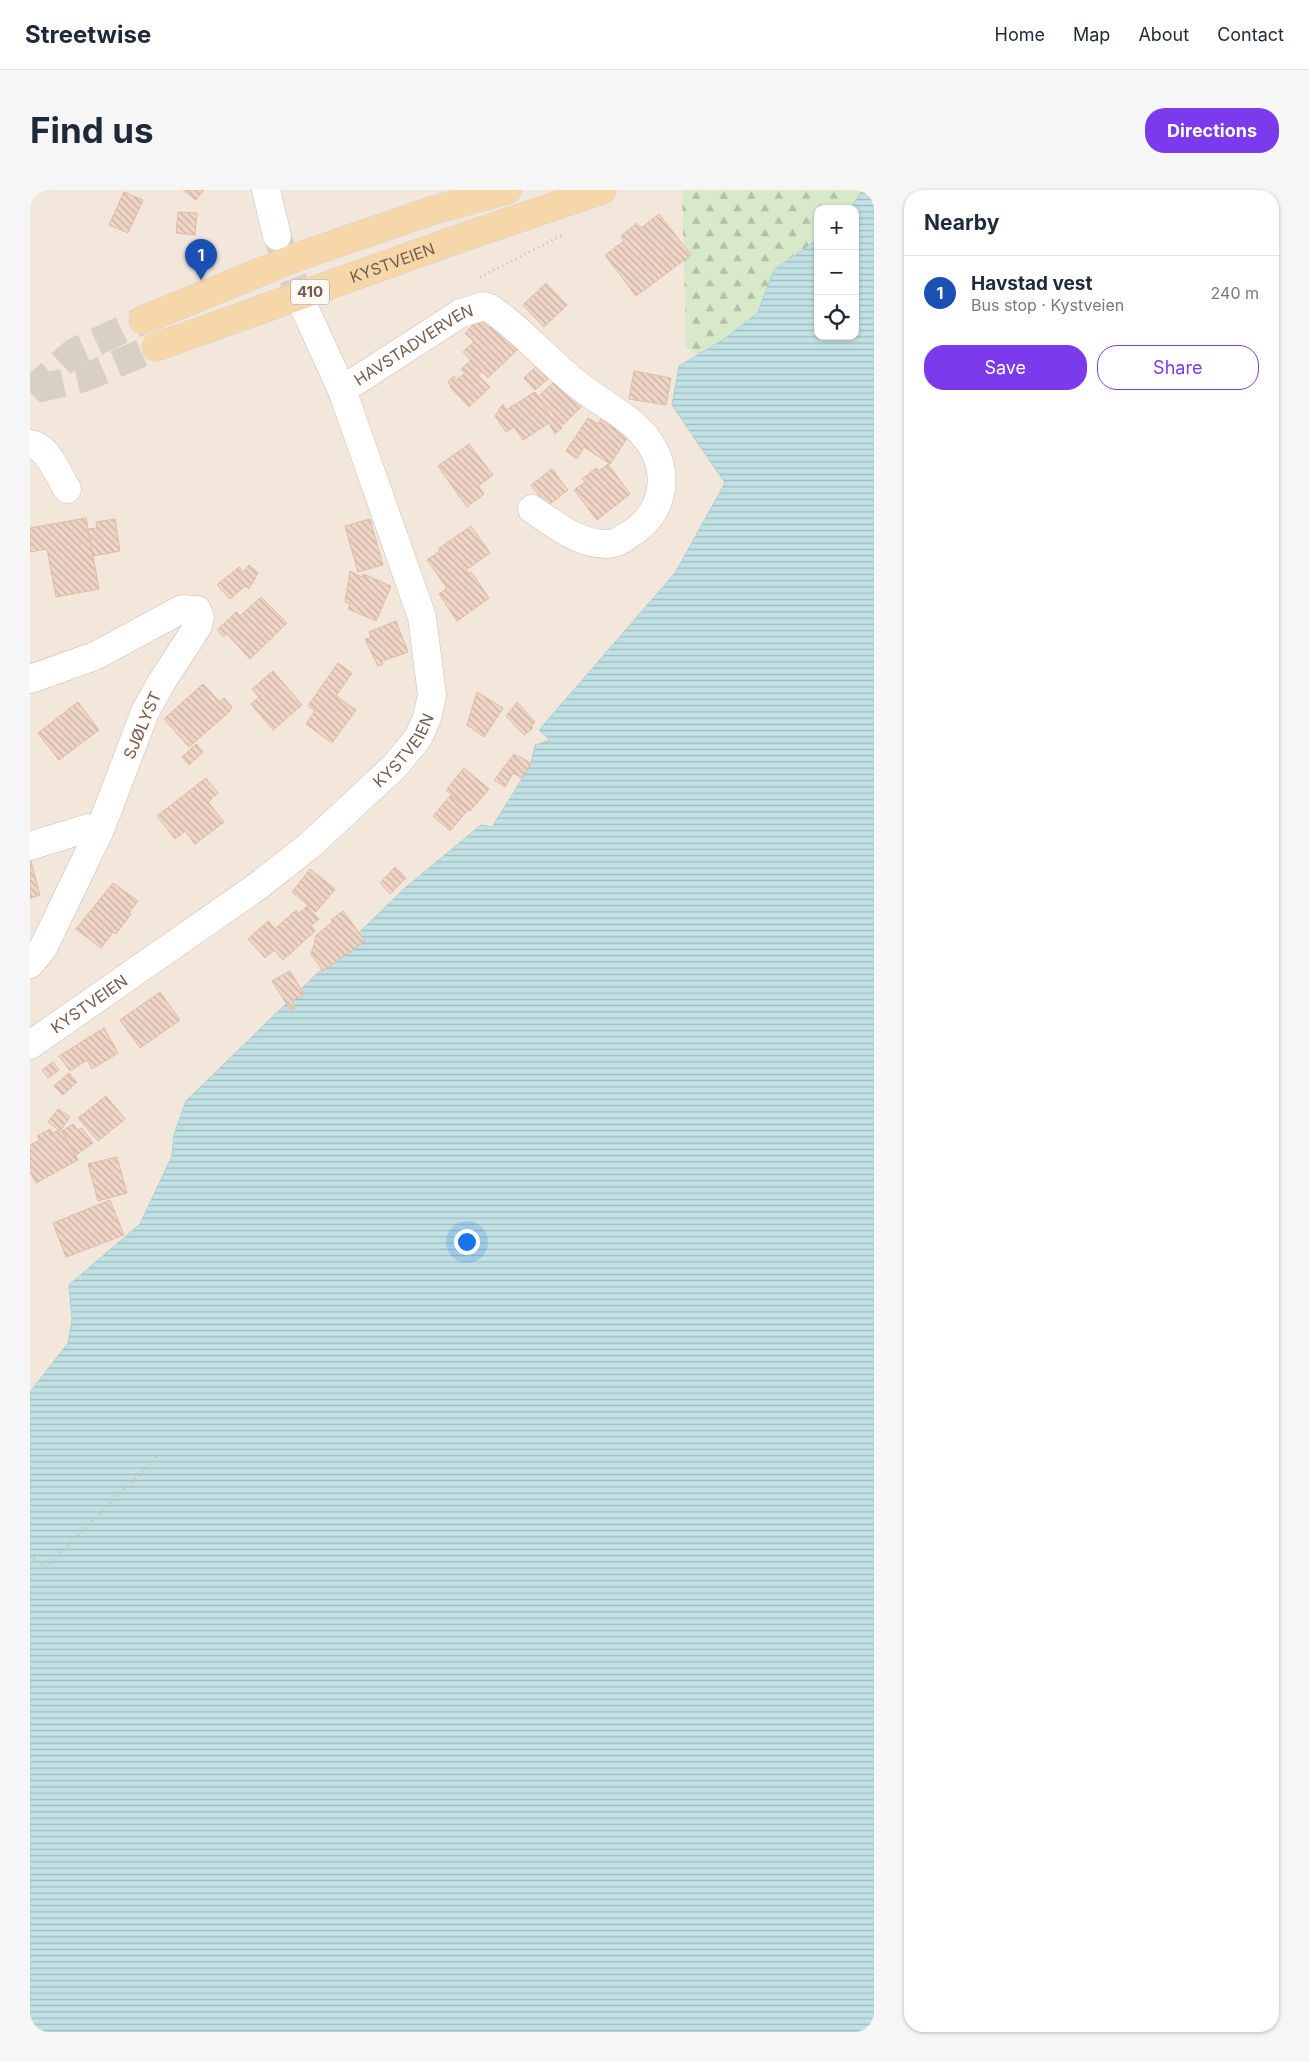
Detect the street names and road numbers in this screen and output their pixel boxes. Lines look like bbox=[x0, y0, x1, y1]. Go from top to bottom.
street label: KYSTVEIEN bbox=[347, 238, 438, 287]
road number: 410 bbox=[291, 280, 329, 304]
street label: HAVSTADVERVEN bbox=[350, 300, 475, 390]
street label: SJØLYST bbox=[119, 688, 165, 762]
street label: KYSTVEIEN bbox=[369, 710, 438, 791]
street label: KYSTVEIEN bbox=[47, 970, 131, 1037]

